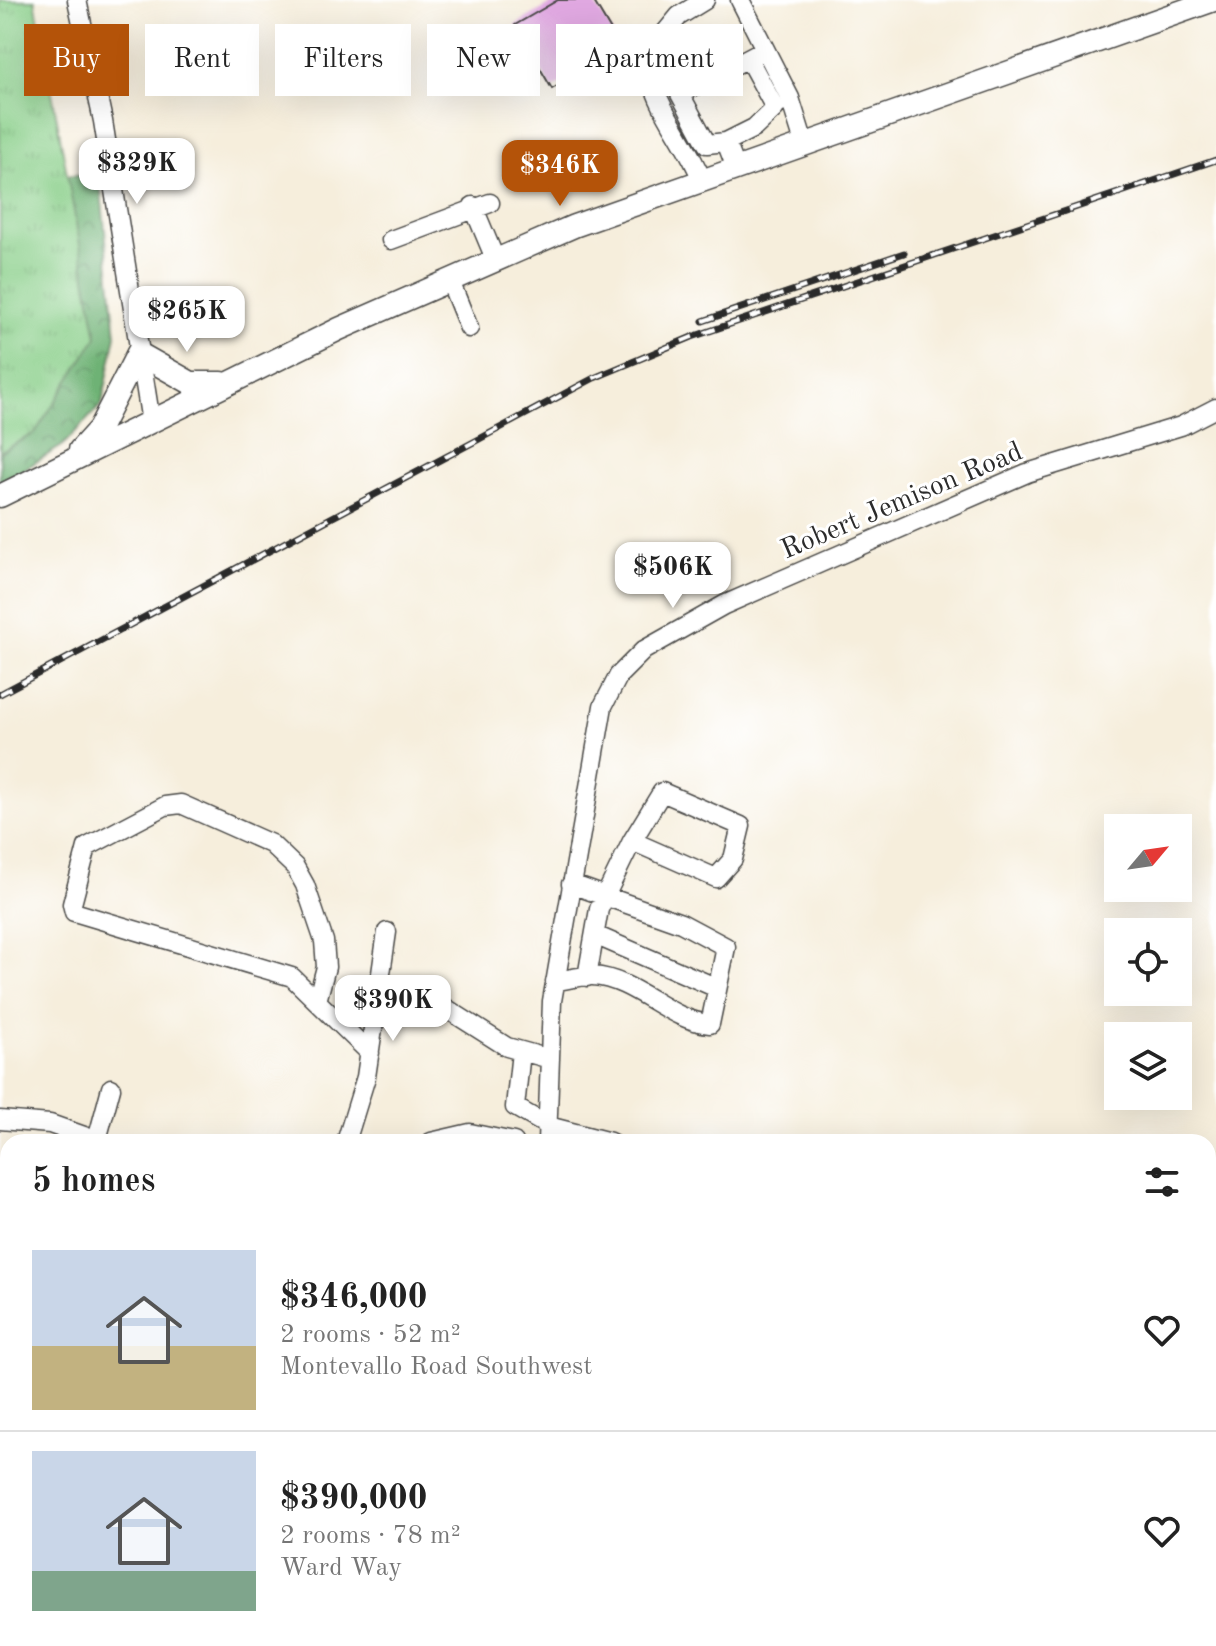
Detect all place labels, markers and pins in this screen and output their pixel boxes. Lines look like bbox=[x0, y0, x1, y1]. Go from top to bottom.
pin: $329K bbox=[81, 138, 193, 206]
pin: $346K bbox=[504, 140, 616, 208]
pin: $265K bbox=[131, 286, 243, 354]
pin: $506K bbox=[617, 542, 729, 610]
pin: $390K bbox=[337, 975, 449, 1043]

